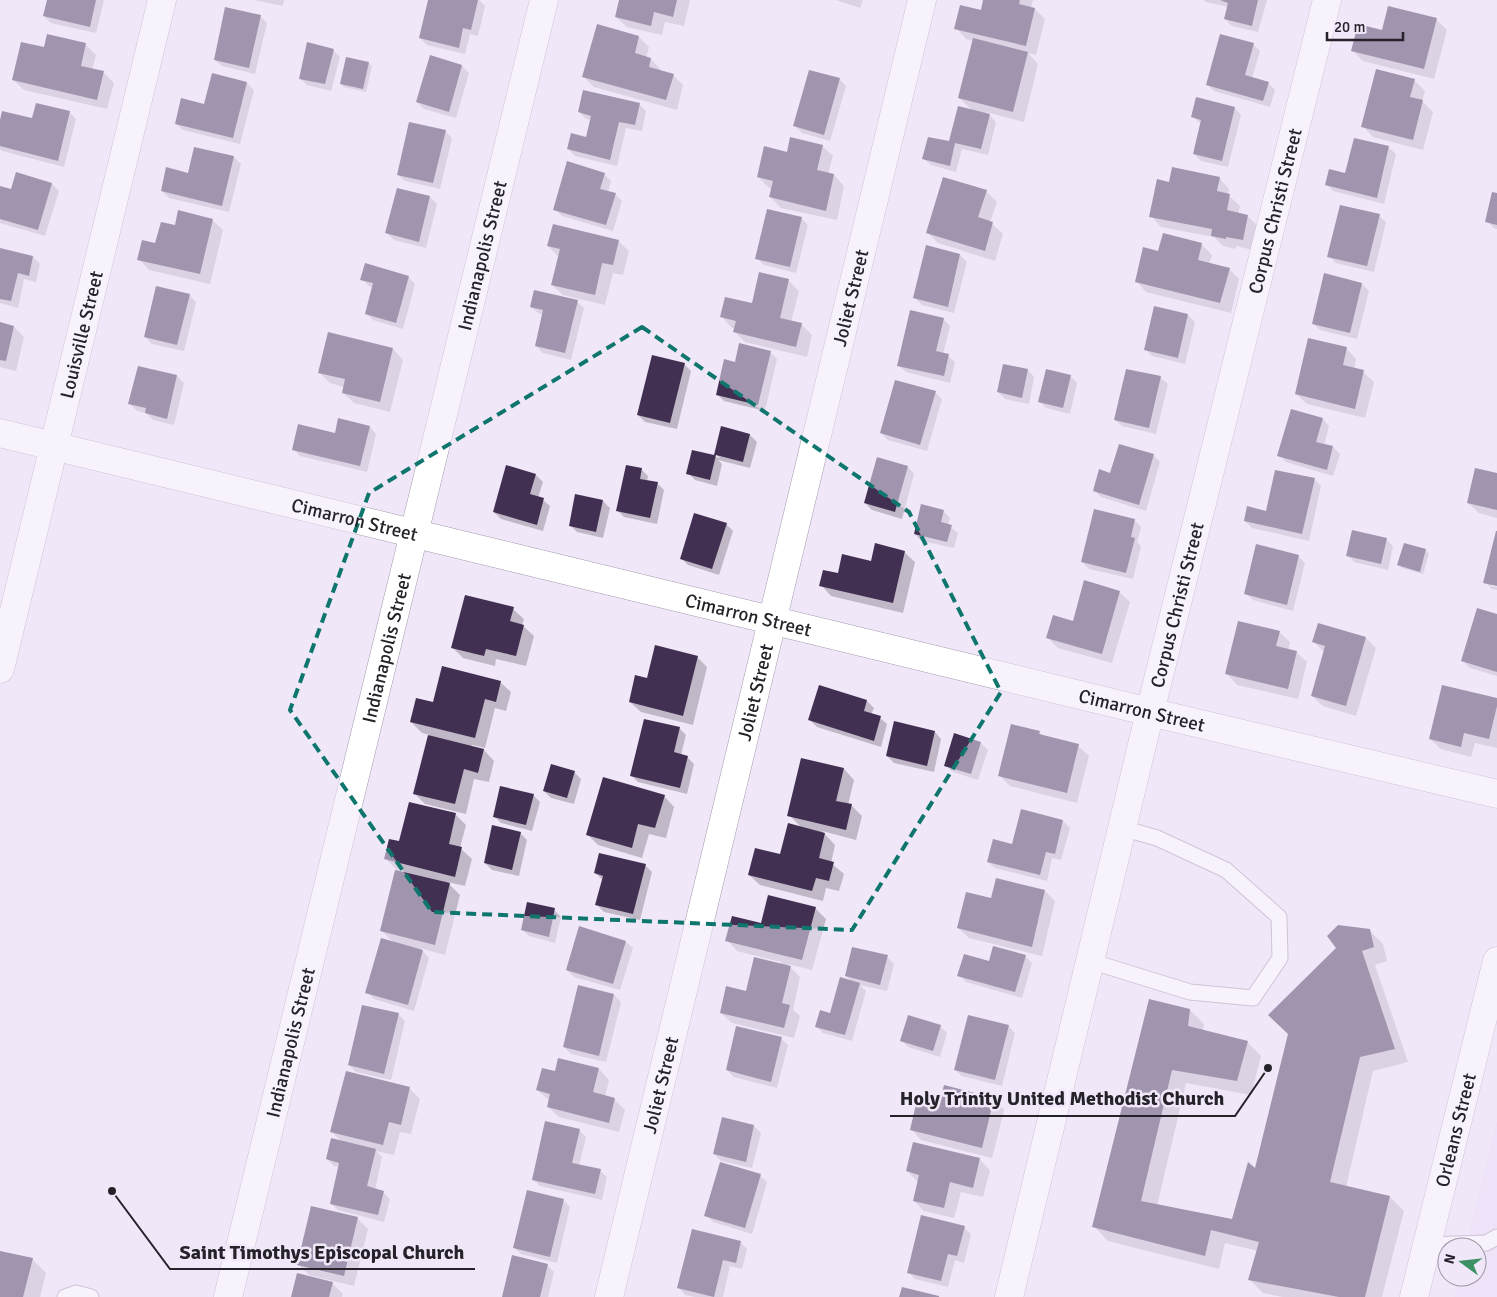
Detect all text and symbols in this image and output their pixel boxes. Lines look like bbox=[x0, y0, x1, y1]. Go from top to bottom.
scale bar bbox=[1327, 10, 1403, 42]
text: 20 m bbox=[1334, 18, 1365, 36]
street label: Corpus Christi Street bbox=[1243, 126, 1308, 296]
street label: Indianapolis Street bbox=[453, 178, 513, 333]
street label: Joliet Street bbox=[828, 247, 874, 349]
street label: Louisville Street bbox=[55, 268, 109, 401]
street label: Cimarron Street bbox=[289, 493, 420, 547]
street label: Corpus Christi Street bbox=[1145, 520, 1210, 690]
street label: Indianapolis Street bbox=[357, 570, 417, 726]
street label: Cimarron Street bbox=[683, 589, 814, 642]
street label: Joliet Street bbox=[733, 641, 779, 744]
street label: Cimarron Street bbox=[1076, 684, 1208, 738]
street label: Indianapolis Street bbox=[261, 965, 321, 1120]
street label: Joliet Street bbox=[638, 1034, 684, 1136]
street label: Orleans Street bbox=[1431, 1070, 1482, 1190]
callout: Holy Trinity United Methodist Church bbox=[890, 1081, 1235, 1116]
text: Holy Trinity United Methodist Church bbox=[900, 1086, 1224, 1111]
callout: Saint Timothys Episcopal Church bbox=[170, 1234, 475, 1269]
north arrow bbox=[1437, 1237, 1487, 1287]
text: Saint Timothys Episcopal Church bbox=[180, 1240, 465, 1265]
text: N bbox=[1440, 1252, 1459, 1266]

